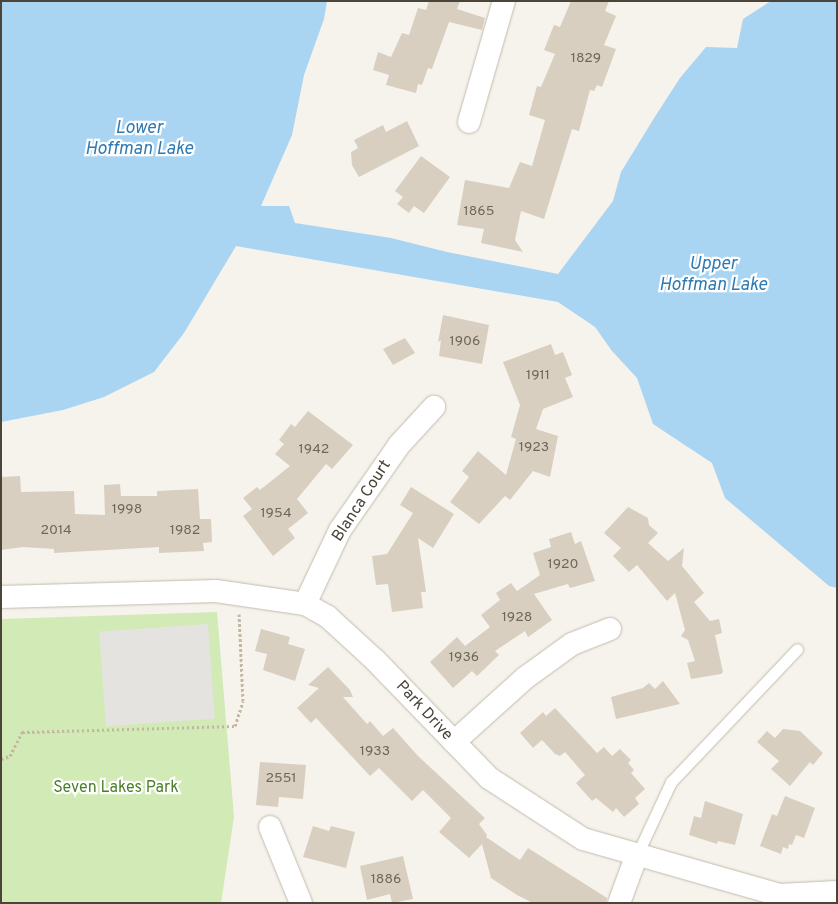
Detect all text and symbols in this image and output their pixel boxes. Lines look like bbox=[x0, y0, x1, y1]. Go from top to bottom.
house number: 1829 bbox=[571, 51, 601, 67]
water label: Lower Hoffman Lake bbox=[85, 119, 193, 162]
house number: 1865 bbox=[464, 204, 494, 220]
water label: Upper Hoffman Lake bbox=[659, 255, 767, 298]
house number: 1906 bbox=[450, 334, 480, 350]
house number: 1911 bbox=[526, 368, 550, 384]
house number: 1923 bbox=[519, 440, 549, 456]
house number: 1942 bbox=[299, 442, 329, 458]
street label: Blanca Court bbox=[328, 457, 396, 545]
house number: 1998 bbox=[112, 502, 142, 518]
house number: 1954 bbox=[260, 506, 292, 522]
house number: 2014 bbox=[40, 523, 72, 539]
house number: 1982 bbox=[170, 523, 200, 539]
house number: 1920 bbox=[547, 557, 579, 573]
house number: 1928 bbox=[502, 610, 532, 626]
house number: 1936 bbox=[449, 650, 479, 666]
street label: Park Drive bbox=[392, 677, 456, 745]
house number: 1933 bbox=[360, 744, 390, 760]
house number: 2551 bbox=[265, 771, 297, 787]
park label: Seven Lakes Park bbox=[53, 778, 179, 798]
house number: 1886 bbox=[371, 872, 401, 888]

